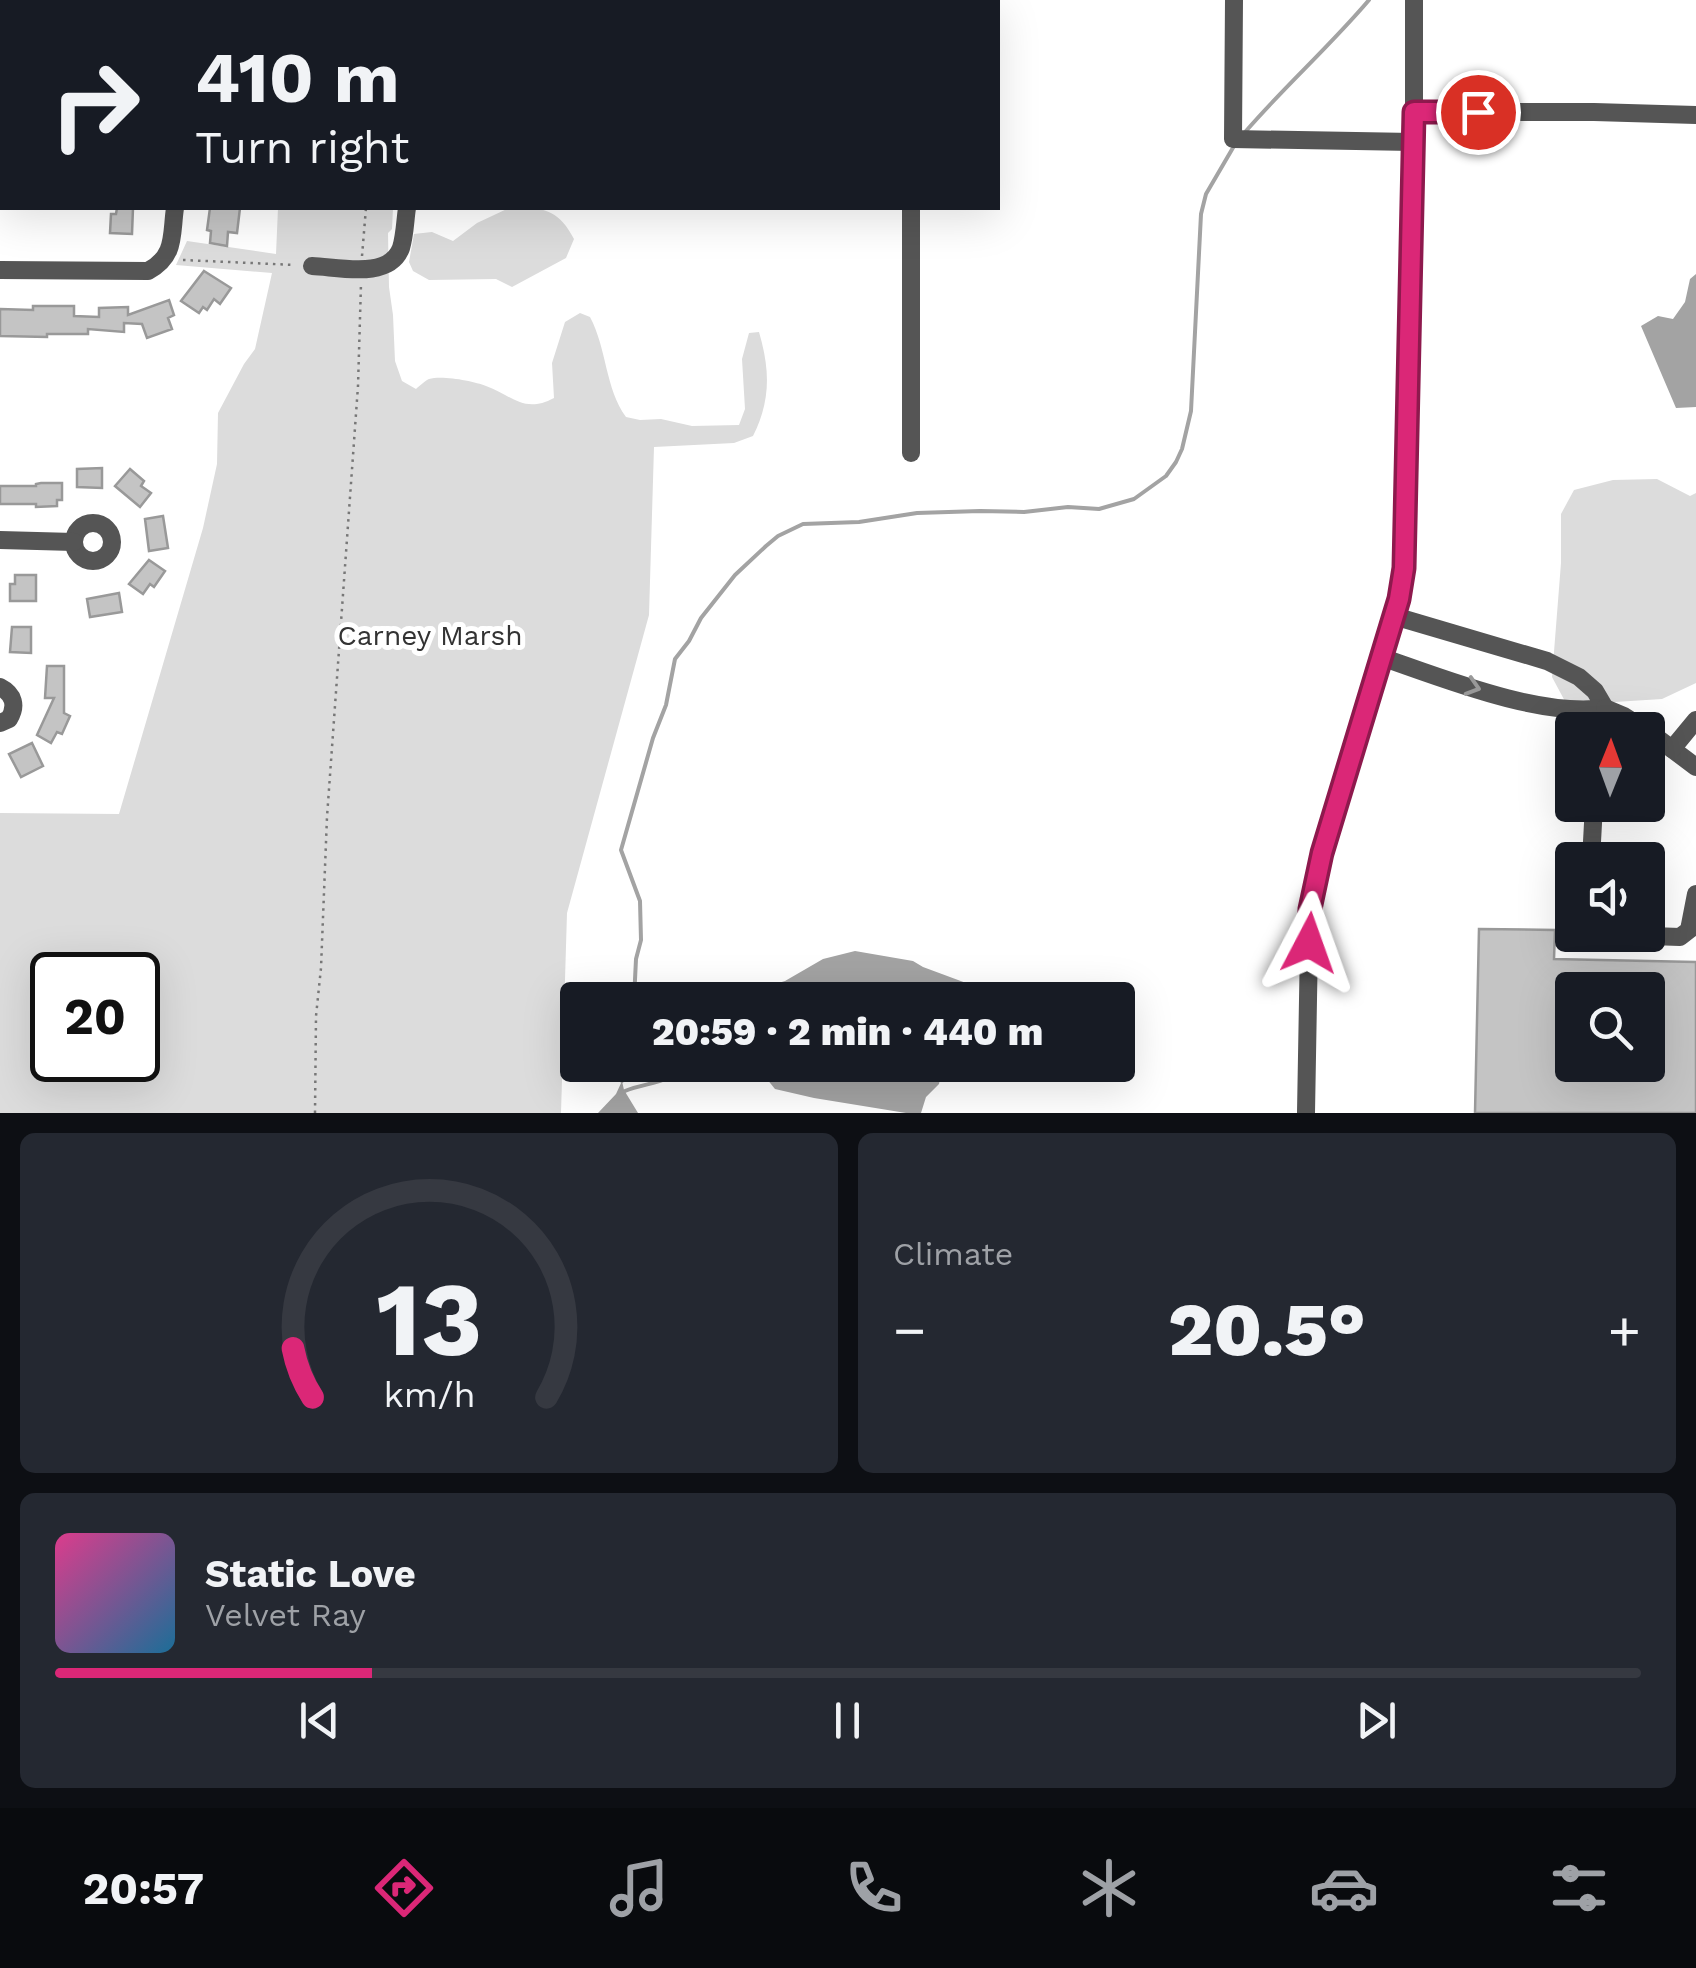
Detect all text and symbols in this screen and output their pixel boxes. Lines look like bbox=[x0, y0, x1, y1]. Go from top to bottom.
text: 410 m bbox=[195, 37, 400, 119]
icon: right bbox=[30, 40, 160, 170]
pin bbox=[1436, 70, 1521, 155]
icon: arrive bbox=[1451, 85, 1506, 140]
text: Turn right bbox=[195, 121, 409, 174]
park label: Carney Marsh bbox=[337, 619, 523, 652]
one-way arrow bbox=[1464, 676, 1481, 696]
north arrow bbox=[1555, 712, 1665, 822]
map controls bbox=[1555, 712, 1665, 1082]
button: sound bbox=[1555, 842, 1665, 952]
position arrow bbox=[1257, 891, 1361, 995]
speed limit sign: 20 bbox=[30, 952, 160, 1082]
button: search bbox=[1555, 972, 1665, 1082]
text: 20:59 · 2 min · 440 m bbox=[652, 1010, 1043, 1054]
text: Climate bbox=[893, 1235, 1013, 1273]
text: 13 bbox=[376, 1258, 482, 1380]
text: 20.5° bbox=[1168, 1285, 1366, 1373]
text: − bbox=[893, 1298, 926, 1362]
text: + bbox=[1608, 1298, 1641, 1362]
text: km/h bbox=[383, 1374, 475, 1416]
text: Static Love bbox=[205, 1552, 416, 1596]
text: Velvet Ray bbox=[205, 1596, 366, 1634]
icon: previous bbox=[292, 1693, 347, 1748]
icon: pause bbox=[820, 1693, 875, 1748]
icon: next bbox=[1349, 1693, 1404, 1748]
icon: directions bbox=[369, 1853, 439, 1923]
icon: music bbox=[604, 1853, 674, 1923]
icon: phone bbox=[839, 1853, 909, 1923]
icon: climate bbox=[1074, 1853, 1144, 1923]
icon: car bbox=[1309, 1853, 1379, 1923]
icon: filters bbox=[1544, 1853, 1614, 1923]
text: 20:57 bbox=[82, 1862, 204, 1915]

